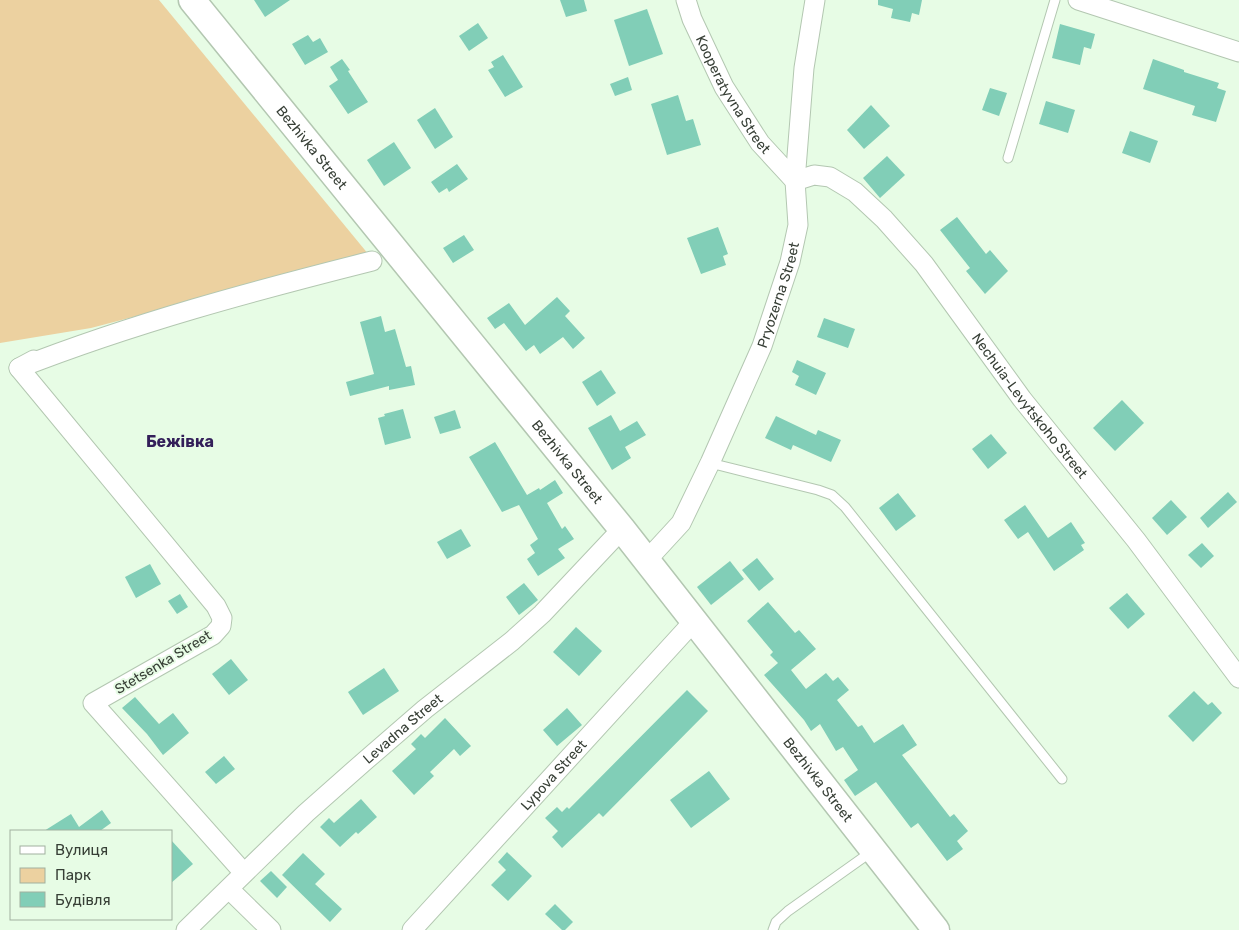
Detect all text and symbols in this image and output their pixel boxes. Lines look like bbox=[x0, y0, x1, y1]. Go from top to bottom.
street label: Kooperatyvna Street bbox=[692, 33, 774, 158]
street label: Bezhivka Street bbox=[272, 102, 351, 193]
street label: Pryozerna Street bbox=[754, 240, 803, 350]
street label: Nechuia-Levytskoho Street bbox=[968, 330, 1091, 483]
street label: Bezhivka Street bbox=[528, 417, 606, 508]
district label: Бежівка bbox=[146, 432, 214, 451]
street label: Stetsenka Street bbox=[112, 627, 215, 698]
street label: Levadna Street bbox=[360, 690, 447, 768]
street label: Bezhivka Street bbox=[779, 734, 857, 826]
street label: Lypova Street bbox=[517, 736, 591, 814]
legend bbox=[10, 830, 172, 920]
text: Вулиця bbox=[55, 841, 108, 859]
text: Парк bbox=[55, 866, 91, 884]
text: Будівля bbox=[55, 891, 111, 909]

